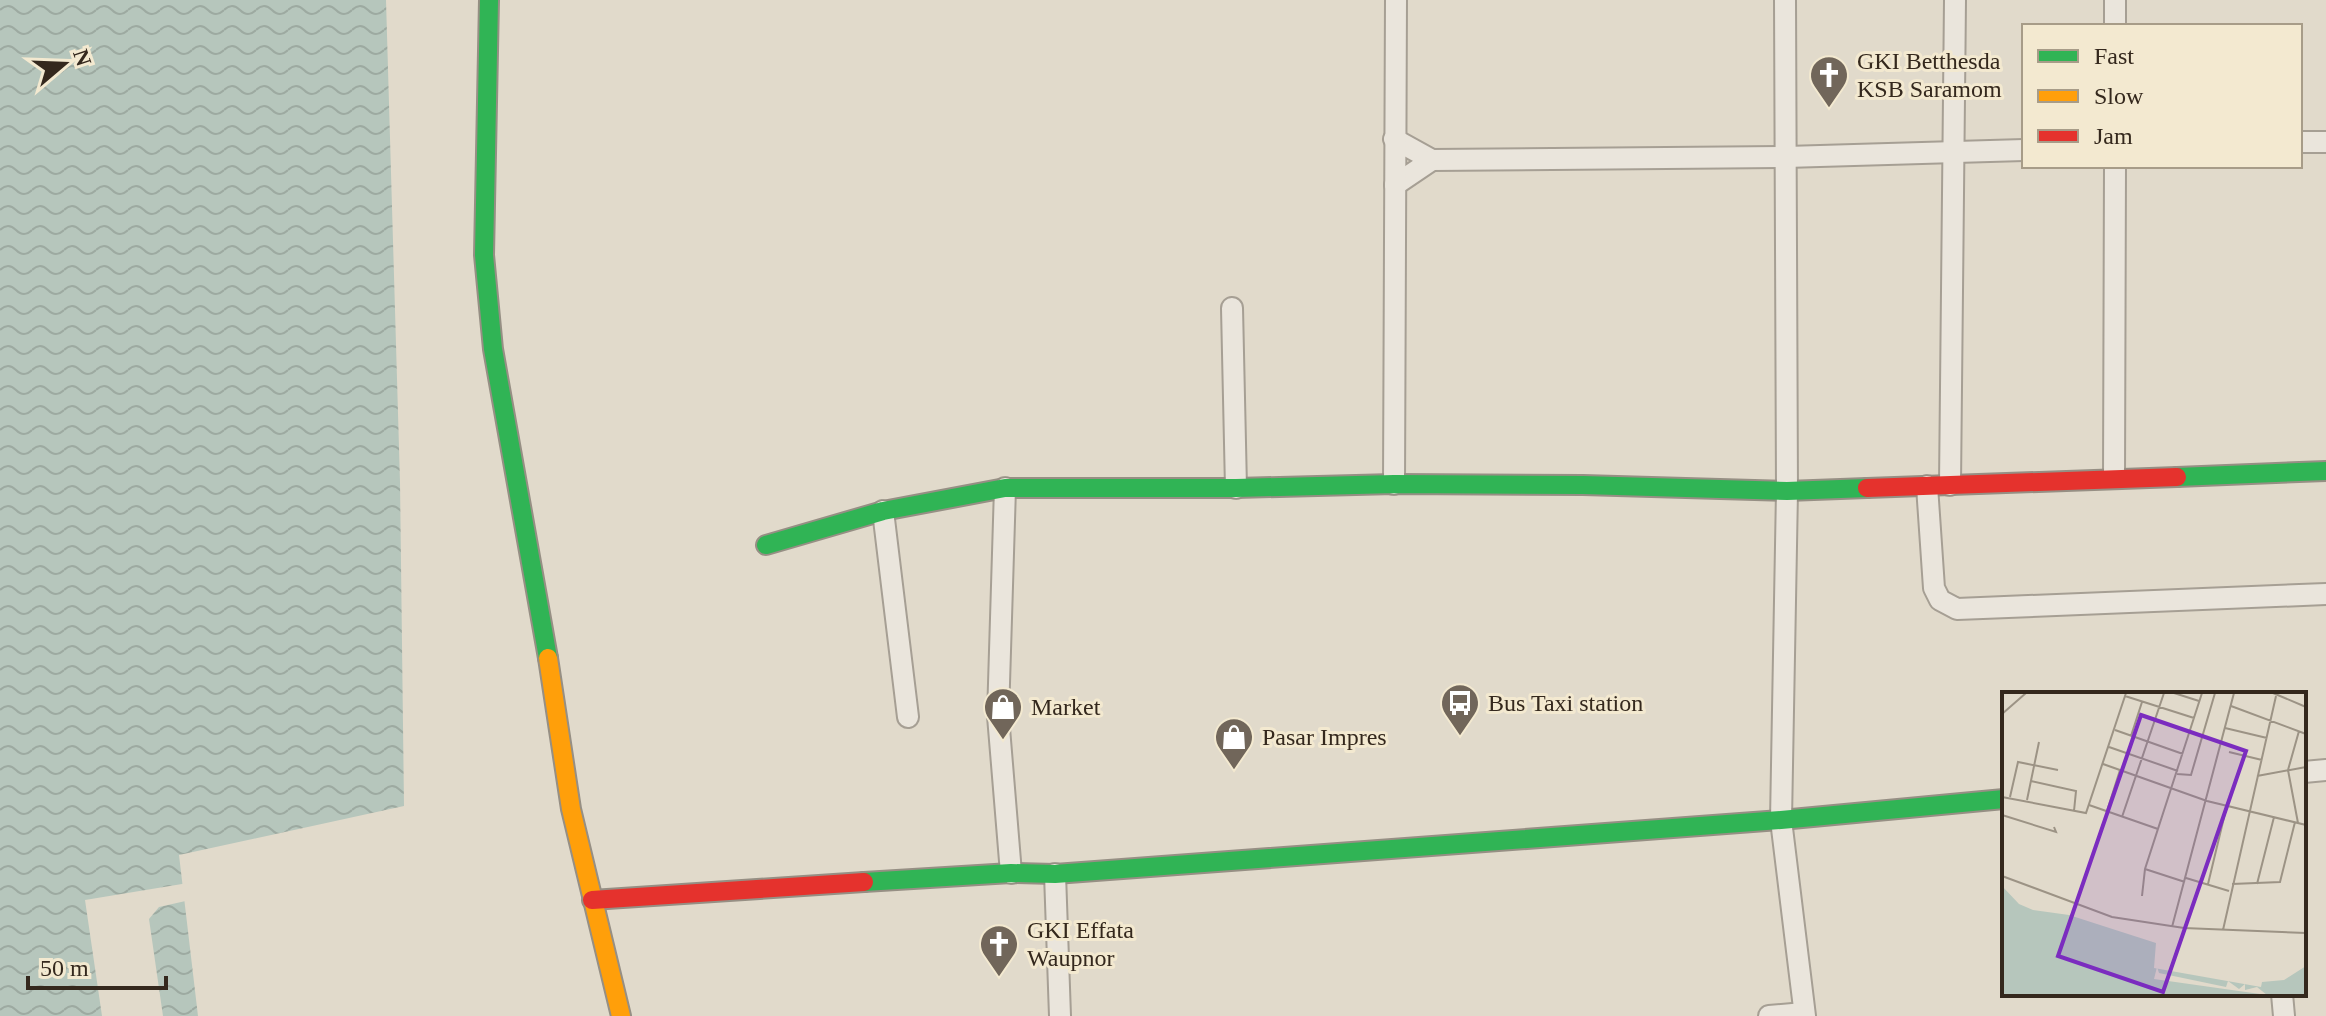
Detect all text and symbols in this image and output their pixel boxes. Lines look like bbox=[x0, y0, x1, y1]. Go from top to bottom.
north arrow bbox=[24, 24, 104, 104]
legend bbox=[2022, 24, 2302, 168]
text: Fast bbox=[2094, 43, 2134, 69]
text: N bbox=[68, 46, 97, 69]
place label: GKI Betthesda KSB Saramom bbox=[1857, 48, 2002, 102]
church icon: GKI Betthesda KSB Saramom bbox=[1808, 54, 1850, 109]
text: Slow bbox=[2094, 83, 2144, 109]
text: Jam bbox=[2094, 123, 2133, 149]
bus stop icon: Bus Taxi station bbox=[1439, 682, 1481, 737]
shop icon: Market bbox=[982, 686, 1024, 741]
place label: Bus Taxi station bbox=[1488, 690, 1643, 716]
inset map bbox=[2002, 692, 2306, 996]
place label: Market bbox=[1031, 694, 1101, 720]
shop icon: Pasar Impres bbox=[1213, 716, 1255, 771]
place label: Pasar Impres bbox=[1262, 724, 1387, 750]
place label: GKI Effata Waupnor bbox=[1027, 917, 1134, 971]
church icon: GKI Effata Waupnor bbox=[978, 923, 1020, 978]
scale bar bbox=[28, 940, 166, 990]
text: 50 m bbox=[40, 955, 89, 981]

